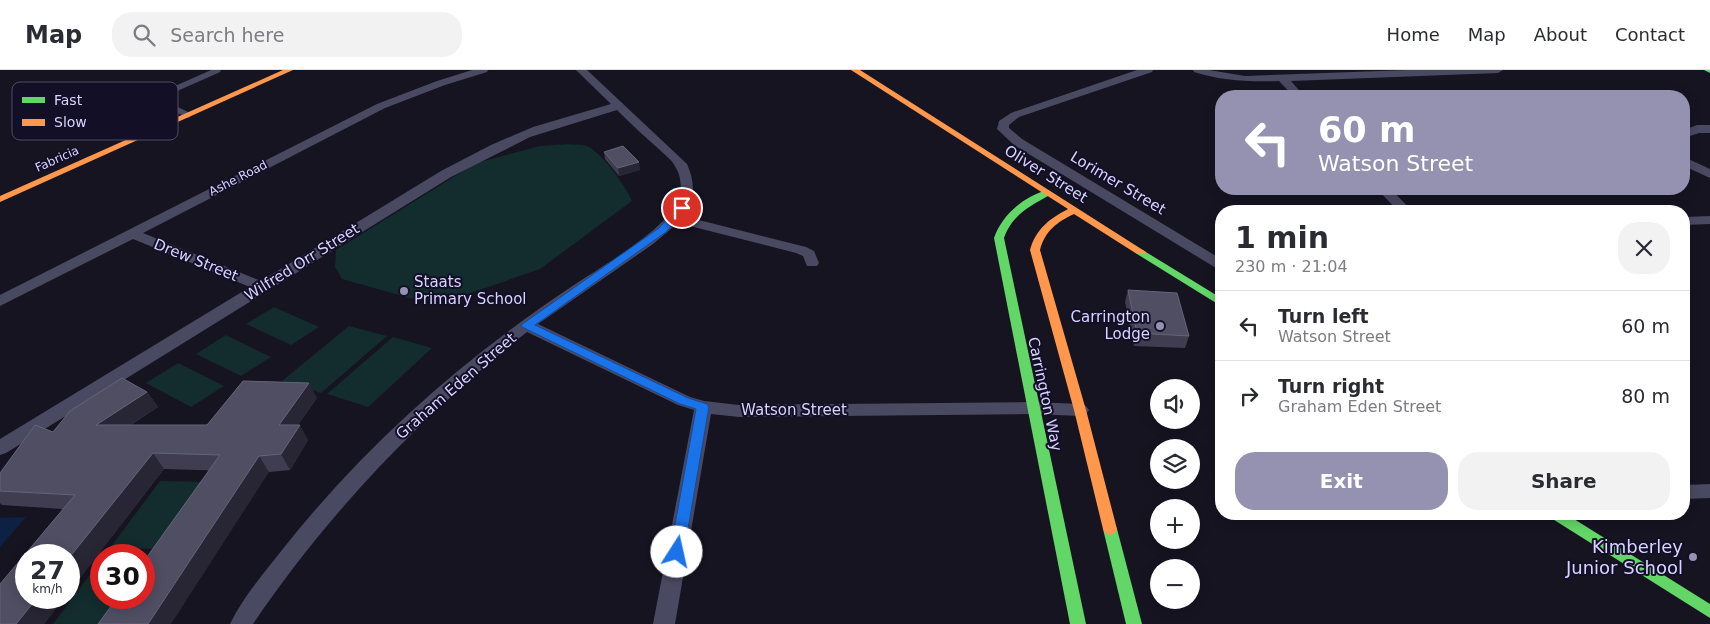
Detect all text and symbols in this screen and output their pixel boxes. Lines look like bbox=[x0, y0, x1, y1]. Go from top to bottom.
search box bbox=[112, 12, 462, 57]
text: Map bbox=[25, 21, 82, 49]
icon: search bbox=[130, 21, 158, 49]
text: Search here bbox=[170, 24, 284, 46]
text: Home bbox=[1387, 24, 1440, 45]
text: Map bbox=[1468, 24, 1506, 45]
text: About bbox=[1534, 24, 1587, 45]
text: Contact bbox=[1615, 24, 1685, 45]
legend bbox=[12, 82, 178, 140]
text: Fast bbox=[54, 92, 83, 108]
icon: left bbox=[1235, 110, 1300, 175]
text: 60 m bbox=[1318, 110, 1415, 150]
text: Slow bbox=[54, 114, 87, 130]
street label: Oliver Street bbox=[1001, 141, 1091, 207]
street label: Fabricia bbox=[33, 143, 81, 175]
street label: Lorimer Street bbox=[1067, 147, 1169, 219]
text: Watson Street bbox=[1318, 151, 1473, 176]
street label: Ashe Road bbox=[207, 157, 269, 199]
pin bbox=[661, 187, 703, 229]
icon: arrive bbox=[668, 194, 696, 222]
street label: Wilfred Orr Street bbox=[241, 219, 363, 305]
text: 1 min bbox=[1235, 220, 1329, 255]
button: close bbox=[1618, 222, 1670, 274]
street label: Drew Street bbox=[151, 235, 241, 285]
text: 230 m · 21:04 bbox=[1235, 257, 1348, 276]
place label: Staats Primary School bbox=[414, 273, 527, 308]
marker: Staats Primary School bbox=[398, 285, 410, 297]
text: Turn left bbox=[1278, 305, 1369, 327]
place label: Carrington Lodge bbox=[1071, 308, 1150, 343]
icon: left bbox=[1235, 312, 1263, 340]
text: 60 m bbox=[1621, 315, 1670, 337]
marker: Carrington Lodge bbox=[1154, 320, 1166, 332]
text: Watson Street bbox=[1278, 327, 1391, 346]
street label: Graham Eden Street bbox=[392, 329, 520, 443]
street label: Carrington Way bbox=[1024, 335, 1066, 453]
text: Turn right bbox=[1278, 375, 1384, 397]
map controls bbox=[1150, 379, 1200, 609]
button: sound bbox=[1150, 379, 1200, 429]
icon: right bbox=[1235, 382, 1263, 410]
text: 80 m bbox=[1621, 385, 1670, 407]
text: Graham Eden Street bbox=[1278, 397, 1441, 416]
street label: Watson Street bbox=[741, 401, 847, 419]
button: layers bbox=[1150, 439, 1200, 489]
button: Exit bbox=[1235, 452, 1448, 510]
button: Share bbox=[1458, 452, 1670, 510]
button: + bbox=[1150, 499, 1200, 549]
position arrow bbox=[650, 525, 702, 577]
place label: Kimberley Junior School bbox=[1565, 536, 1683, 578]
speed limit sign: 30 bbox=[90, 544, 155, 609]
marker: Kimberley Junior School bbox=[1687, 551, 1699, 563]
text: 27 bbox=[30, 556, 65, 585]
button: − bbox=[1150, 559, 1200, 609]
text: km/h bbox=[32, 582, 63, 596]

